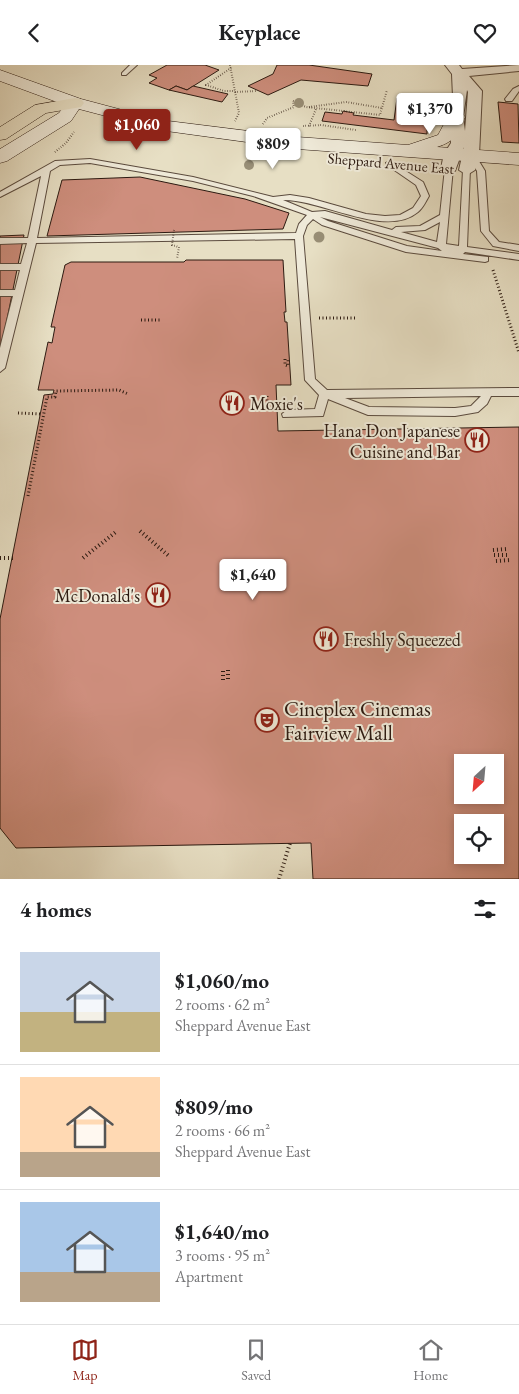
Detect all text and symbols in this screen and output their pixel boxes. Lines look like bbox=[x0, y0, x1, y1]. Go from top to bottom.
text: Keyplace bbox=[219, 18, 300, 47]
icon: back bbox=[20, 19, 48, 47]
icon: heart bbox=[471, 19, 499, 47]
pin: $1,370 bbox=[389, 93, 471, 135]
text: $1,370 bbox=[407, 98, 453, 119]
pin: $1,060 bbox=[96, 109, 178, 151]
text: $1,060 bbox=[114, 114, 160, 135]
pin: $809 bbox=[243, 127, 303, 170]
text: $809 bbox=[257, 133, 289, 154]
street label: Sheppard Avenue East bbox=[327, 148, 455, 178]
restaurant icon: Moxie's bbox=[219, 390, 245, 416]
place label: Moxie's bbox=[250, 392, 303, 415]
place label: Hana Don Japanese Cuisine and Bar bbox=[324, 419, 460, 463]
restaurant icon: Hana Don Japanese Cuisine and Bar bbox=[464, 427, 490, 453]
pin: $1,640 bbox=[212, 559, 294, 601]
text: $1,640 bbox=[230, 564, 276, 585]
restaurant icon: McDonald's bbox=[145, 582, 171, 608]
place label: McDonald's bbox=[55, 584, 140, 607]
restaurant icon: Freshly Squeezed bbox=[313, 626, 339, 652]
place label: Freshly Squeezed bbox=[344, 628, 462, 651]
place label: Cineplex Cinemas Fairview Mall bbox=[284, 695, 431, 746]
theatre icon: Cineplex Cinemas Fairview Mall bbox=[254, 707, 280, 733]
north arrow bbox=[454, 754, 504, 804]
map controls bbox=[454, 754, 504, 864]
button: locate bbox=[454, 814, 504, 864]
icon: filters bbox=[471, 895, 499, 923]
text: 4 homes bbox=[20, 896, 92, 923]
text: $1,060/mo bbox=[175, 967, 269, 994]
icon: home bbox=[60, 972, 120, 1032]
text: 2 rooms · 62 m² bbox=[175, 994, 270, 1015]
text: Sheppard Avenue East bbox=[175, 1015, 311, 1036]
text: $809/mo bbox=[175, 1093, 253, 1120]
icon: home bbox=[60, 1097, 120, 1157]
text: 2 rooms · 66 m² bbox=[175, 1120, 270, 1141]
text: Sheppard Avenue East bbox=[175, 1141, 311, 1162]
text: $1,640/mo bbox=[175, 1218, 269, 1245]
icon: home bbox=[60, 1222, 120, 1282]
text: 3 rooms · 95 m² bbox=[175, 1245, 270, 1266]
text: Apartment bbox=[175, 1266, 243, 1287]
tab: Map bbox=[71, 1336, 99, 1384]
tab: Saved bbox=[241, 1336, 271, 1384]
tab: Home bbox=[413, 1336, 448, 1384]

